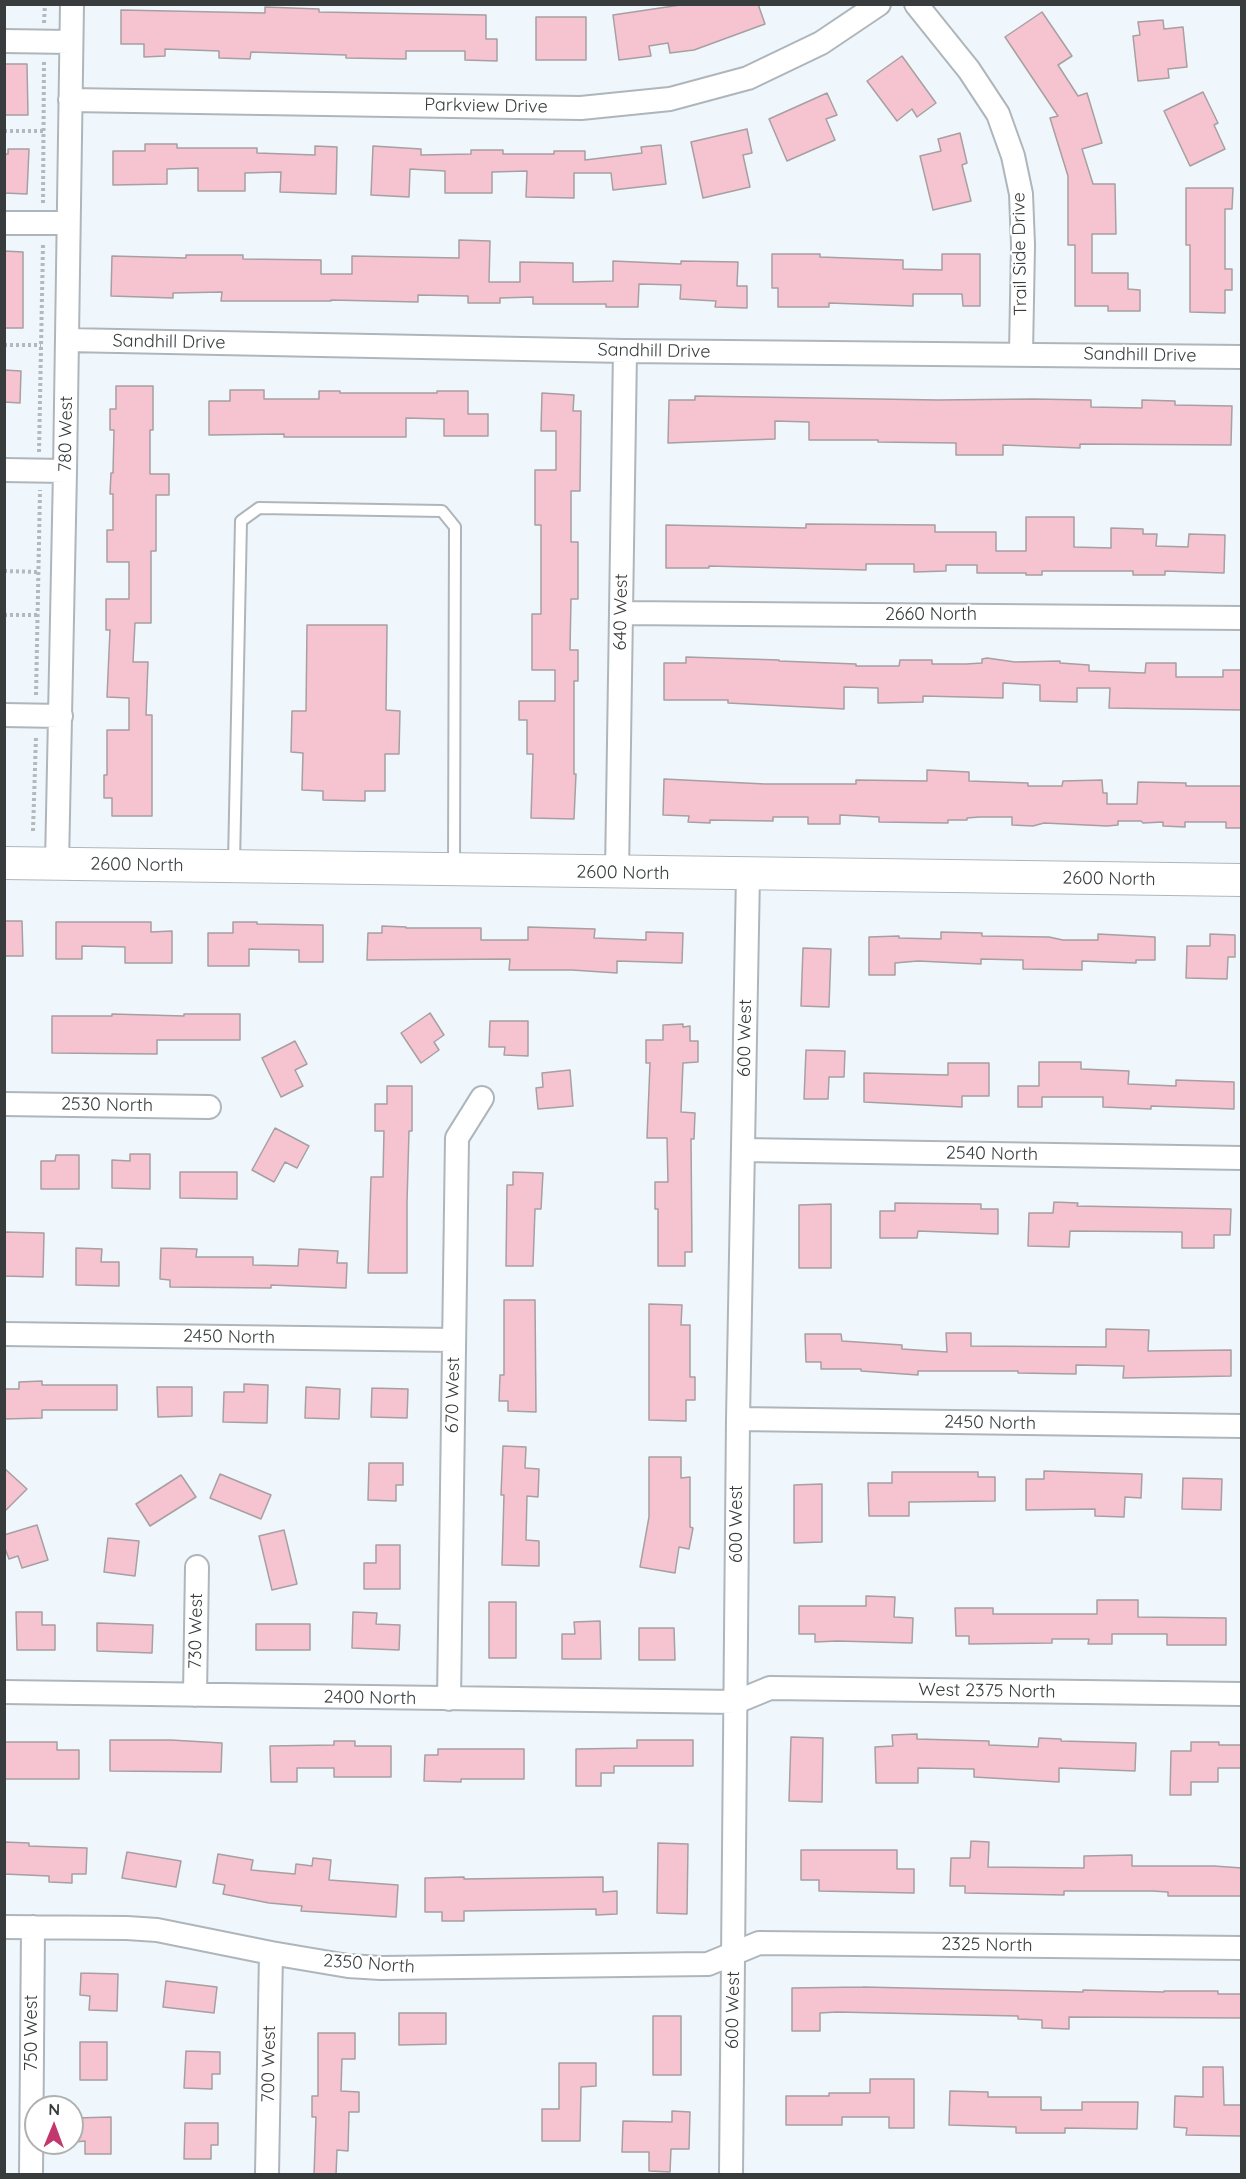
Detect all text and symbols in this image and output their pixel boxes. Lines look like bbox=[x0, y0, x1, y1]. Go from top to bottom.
street label: Parkview Drive bbox=[424, 94, 548, 118]
street label: Trail Side Drive bbox=[1008, 192, 1032, 316]
street label: Sandhill Drive bbox=[112, 330, 226, 354]
street label: Sandhill Drive bbox=[597, 339, 711, 363]
street label: Sandhill Drive bbox=[1083, 343, 1197, 367]
street label: 780 West bbox=[55, 396, 77, 472]
street label: 640 West bbox=[610, 573, 632, 651]
street label: 2660 North bbox=[885, 604, 977, 626]
street label: 2600 North bbox=[90, 853, 184, 877]
street label: 2600 North bbox=[576, 861, 670, 885]
street label: 2600 North bbox=[1062, 867, 1156, 891]
street label: 600 West bbox=[734, 999, 756, 1077]
street label: 2530 North bbox=[61, 1093, 153, 1117]
street label: 2540 North bbox=[946, 1142, 1038, 1166]
street label: 2450 North bbox=[183, 1325, 275, 1349]
street label: 670 West bbox=[442, 1357, 464, 1433]
street label: 2450 North bbox=[944, 1411, 1036, 1435]
street label: 600 West bbox=[726, 1485, 748, 1563]
street label: 730 West bbox=[185, 1593, 207, 1669]
street label: West 2375 North bbox=[918, 1679, 1056, 1703]
street label: 2400 North bbox=[323, 1686, 417, 1710]
street label: 2325 North bbox=[941, 1933, 1033, 1957]
street label: 2350 North bbox=[322, 1950, 416, 1978]
street label: 600 West bbox=[722, 1971, 744, 2049]
street label: 750 West bbox=[21, 1995, 43, 2071]
street label: 700 West bbox=[258, 2025, 280, 2103]
north arrow bbox=[24, 2095, 84, 2155]
text: N bbox=[48, 2099, 60, 2119]

